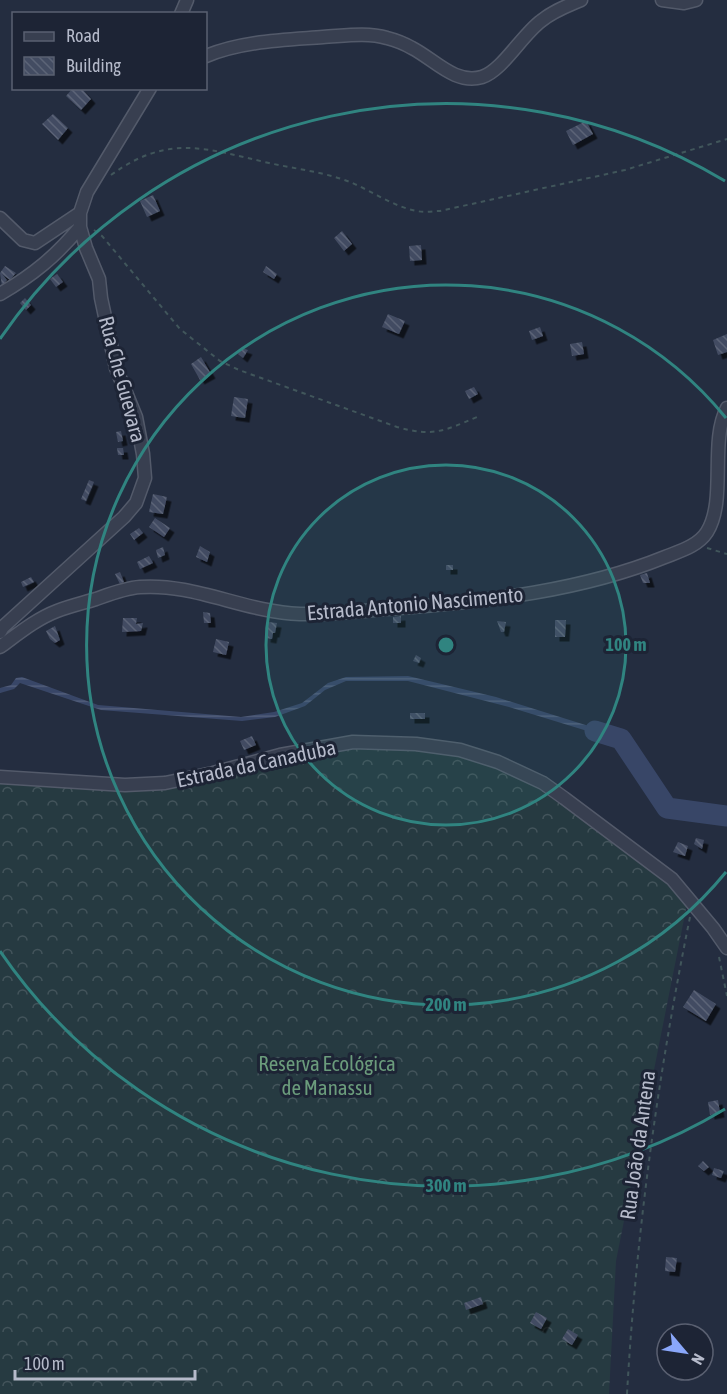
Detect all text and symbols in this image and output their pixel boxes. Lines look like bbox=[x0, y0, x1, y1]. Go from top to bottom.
legend bbox=[12, 12, 207, 90]
text: Road bbox=[66, 25, 100, 46]
text: Building bbox=[66, 55, 121, 76]
street label: Rua Che Guevara bbox=[95, 313, 151, 445]
street label: Estrada Antonio Nascimento bbox=[306, 582, 524, 624]
text: 100 m bbox=[606, 634, 646, 655]
centre of rings bbox=[436, 635, 456, 655]
street label: Estrada da Canaduba bbox=[174, 734, 338, 792]
text: 200 m bbox=[426, 994, 466, 1015]
park label: Reserva Ecológica de Manassu bbox=[258, 1051, 396, 1099]
street label: Rua João da Antena bbox=[615, 1069, 659, 1221]
text: 300 m bbox=[426, 1175, 466, 1196]
north arrow bbox=[655, 1322, 715, 1382]
scale bar bbox=[15, 1343, 195, 1381]
text: N bbox=[688, 1351, 708, 1368]
text: 100 m bbox=[24, 1353, 65, 1374]

